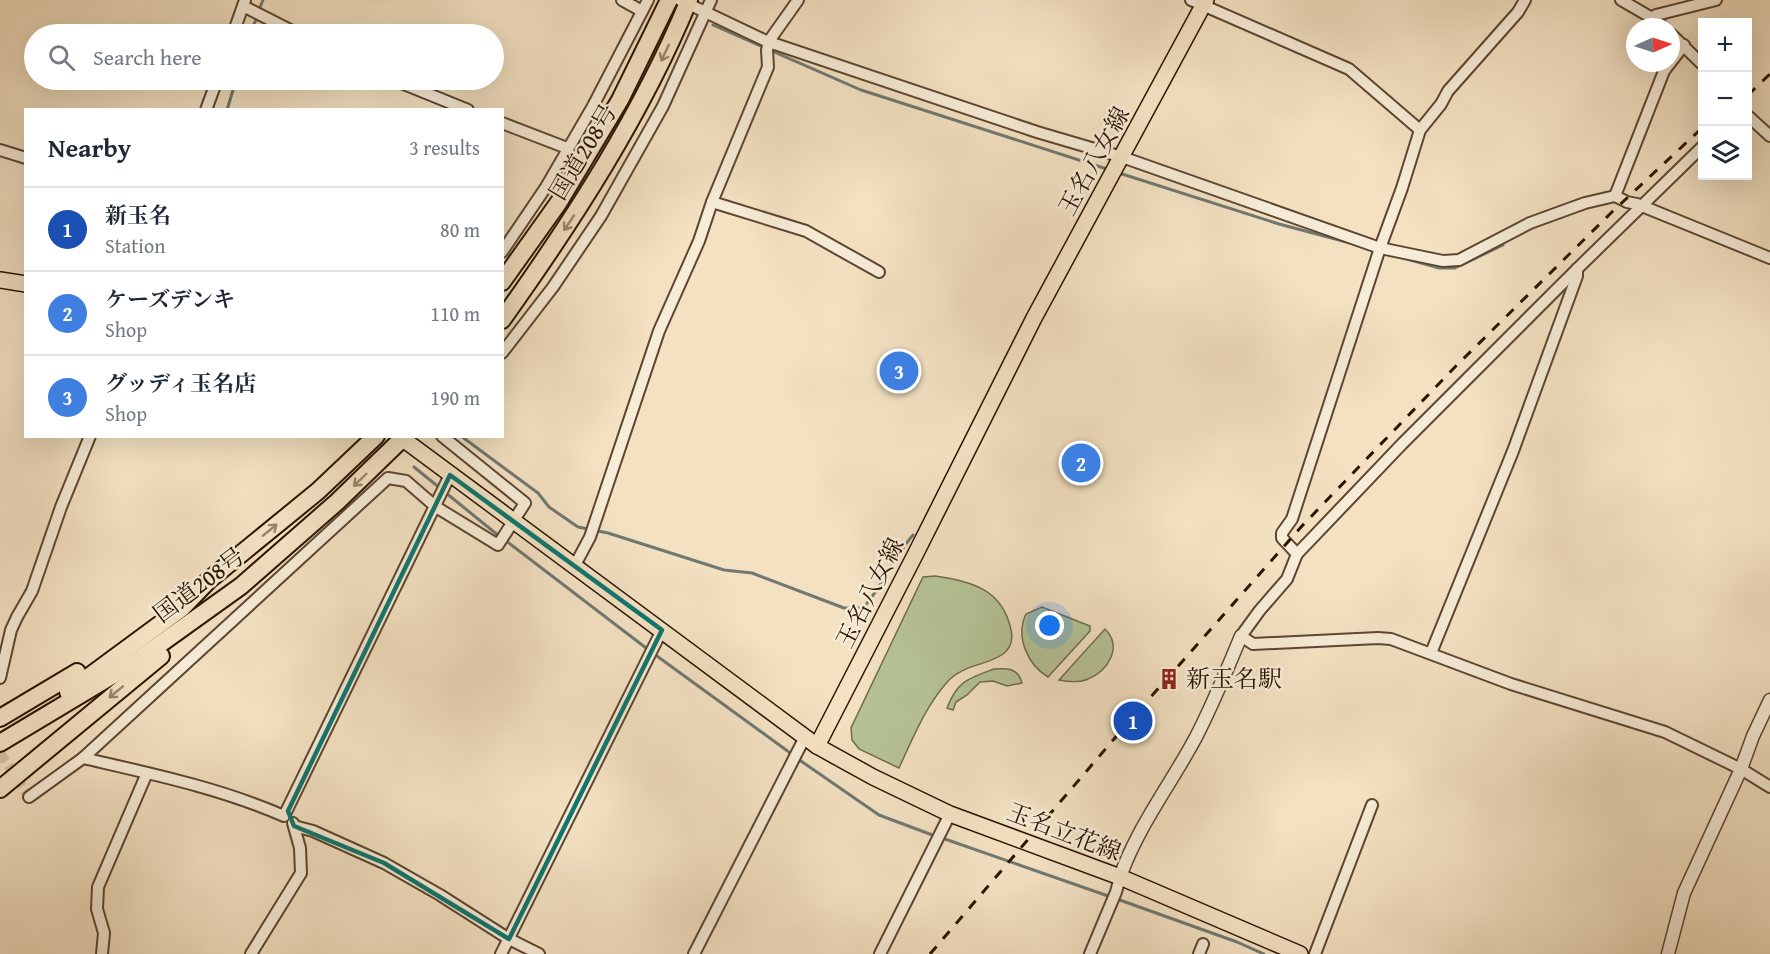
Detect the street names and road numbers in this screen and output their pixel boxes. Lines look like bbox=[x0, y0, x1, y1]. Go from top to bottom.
street label: 国道208号 bbox=[540, 97, 625, 206]
street label: 玉名八女線 bbox=[1049, 100, 1138, 222]
street label: 玉名八女線 bbox=[827, 531, 912, 654]
street label: 国道208号 bbox=[146, 539, 252, 631]
street label: 玉名立花線 bbox=[1002, 794, 1126, 869]

